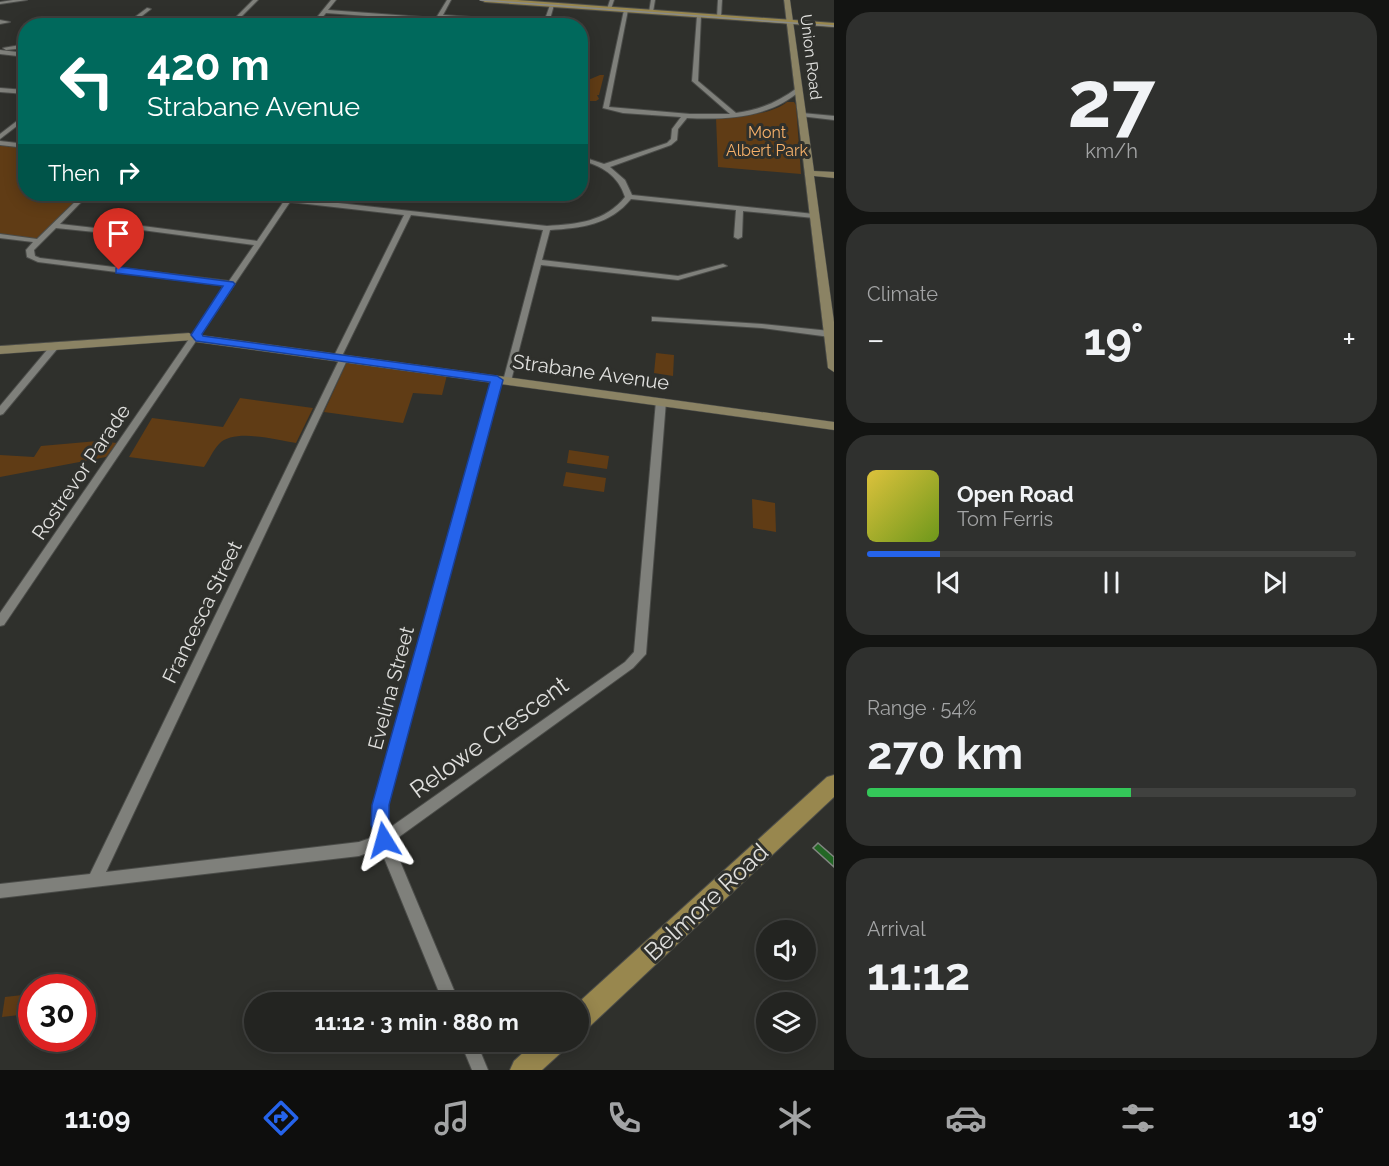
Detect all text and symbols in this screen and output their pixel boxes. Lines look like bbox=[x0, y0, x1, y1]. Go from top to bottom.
street label: Union Road bbox=[796, 13, 826, 101]
text: 420 m bbox=[147, 41, 270, 90]
icon: left bbox=[48, 42, 126, 120]
text: 27 bbox=[1068, 54, 1155, 145]
text: Strabane Avenue bbox=[147, 91, 360, 122]
park label: Mont Albert Park bbox=[726, 123, 809, 160]
text: km/h bbox=[1085, 139, 1138, 163]
icon: right bbox=[112, 156, 145, 189]
text: Then bbox=[48, 160, 100, 186]
pin bbox=[93, 208, 144, 270]
icon: arrive bbox=[102, 217, 135, 250]
text: Climate bbox=[867, 282, 938, 306]
text: 19° bbox=[1083, 313, 1144, 366]
text: − bbox=[867, 320, 885, 359]
text: + bbox=[1342, 320, 1356, 359]
street label: Strabane Avenue bbox=[511, 349, 671, 395]
street label: Rostrevor Parade bbox=[27, 399, 135, 544]
text: Open Road bbox=[957, 481, 1074, 507]
text: Tom Ferris bbox=[957, 507, 1053, 531]
street label: Francesca Street bbox=[157, 537, 247, 687]
icon: previous bbox=[932, 566, 965, 599]
icon: pause bbox=[1095, 566, 1128, 599]
icon: next bbox=[1258, 566, 1291, 599]
street label: Evelina Street bbox=[363, 623, 419, 752]
street label: Relowe Crescent bbox=[404, 670, 574, 804]
text: Range · 54% bbox=[867, 696, 977, 720]
text: 270 km bbox=[867, 727, 1023, 780]
position arrow bbox=[352, 808, 416, 872]
street label: Belmore Road bbox=[638, 837, 774, 967]
text: Arrival bbox=[867, 917, 926, 941]
map controls bbox=[756, 920, 816, 1052]
button: sound bbox=[756, 920, 816, 980]
text: 11:12 bbox=[867, 948, 970, 1001]
speed limit sign: 30 bbox=[18, 974, 96, 1052]
button: layers bbox=[756, 992, 816, 1052]
text: 11:12 · 3 min · 880 m bbox=[314, 1009, 519, 1035]
icon: directions bbox=[260, 1097, 302, 1139]
icon: music bbox=[431, 1097, 473, 1139]
icon: phone bbox=[603, 1097, 645, 1139]
icon: climate bbox=[774, 1097, 816, 1139]
icon: car bbox=[945, 1097, 987, 1139]
icon: filters bbox=[1117, 1097, 1159, 1139]
text: 11:09 bbox=[65, 1103, 131, 1134]
text: 19° bbox=[1288, 1103, 1324, 1134]

